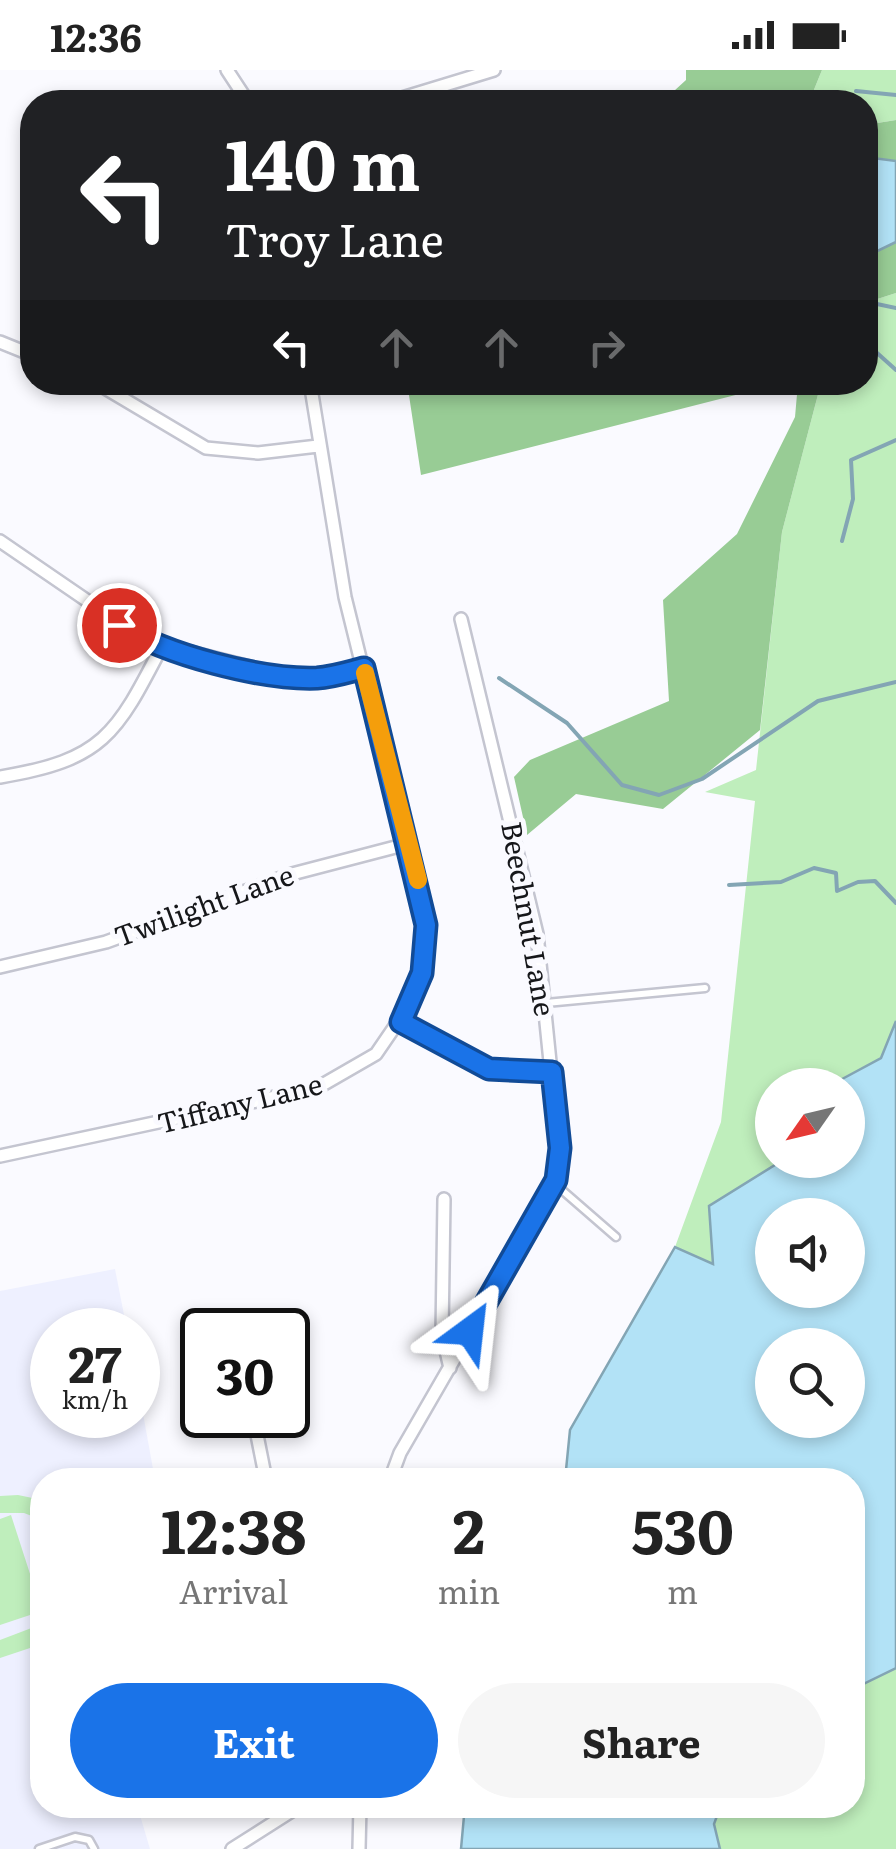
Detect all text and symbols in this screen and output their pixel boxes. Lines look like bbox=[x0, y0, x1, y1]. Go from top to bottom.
text: 12:36 bbox=[50, 7, 142, 64]
text: 140 m bbox=[225, 109, 420, 213]
icon: left bbox=[60, 130, 190, 260]
text: Troy Lane bbox=[225, 204, 444, 271]
icon: left bbox=[264, 320, 319, 375]
icon: ahead bbox=[369, 320, 424, 375]
icon: ahead bbox=[474, 320, 529, 375]
icon: right bbox=[579, 320, 634, 375]
pin bbox=[77, 583, 162, 668]
icon: arrive bbox=[92, 598, 147, 653]
street label: Beechnut Lane bbox=[492, 818, 568, 1019]
street label: Twilight Lane bbox=[108, 852, 299, 956]
street label: Tiffany Lane bbox=[153, 1061, 326, 1143]
north arrow bbox=[755, 1068, 865, 1178]
map controls bbox=[755, 1068, 865, 1438]
button: sound bbox=[755, 1198, 865, 1308]
position arrow bbox=[418, 1279, 522, 1383]
speed limit sign: 30 bbox=[180, 1308, 310, 1438]
text: 27 bbox=[68, 1324, 122, 1398]
button: search bbox=[755, 1328, 865, 1438]
text: km/h bbox=[62, 1380, 128, 1417]
text: 12:38 bbox=[161, 1483, 306, 1572]
text: 2 bbox=[453, 1483, 485, 1572]
text: 530 bbox=[631, 1483, 734, 1572]
text: Arrival bbox=[179, 1566, 288, 1614]
text: min bbox=[437, 1566, 500, 1614]
text: m bbox=[667, 1566, 698, 1614]
button: Exit bbox=[70, 1683, 438, 1798]
button: Share bbox=[458, 1683, 825, 1798]

